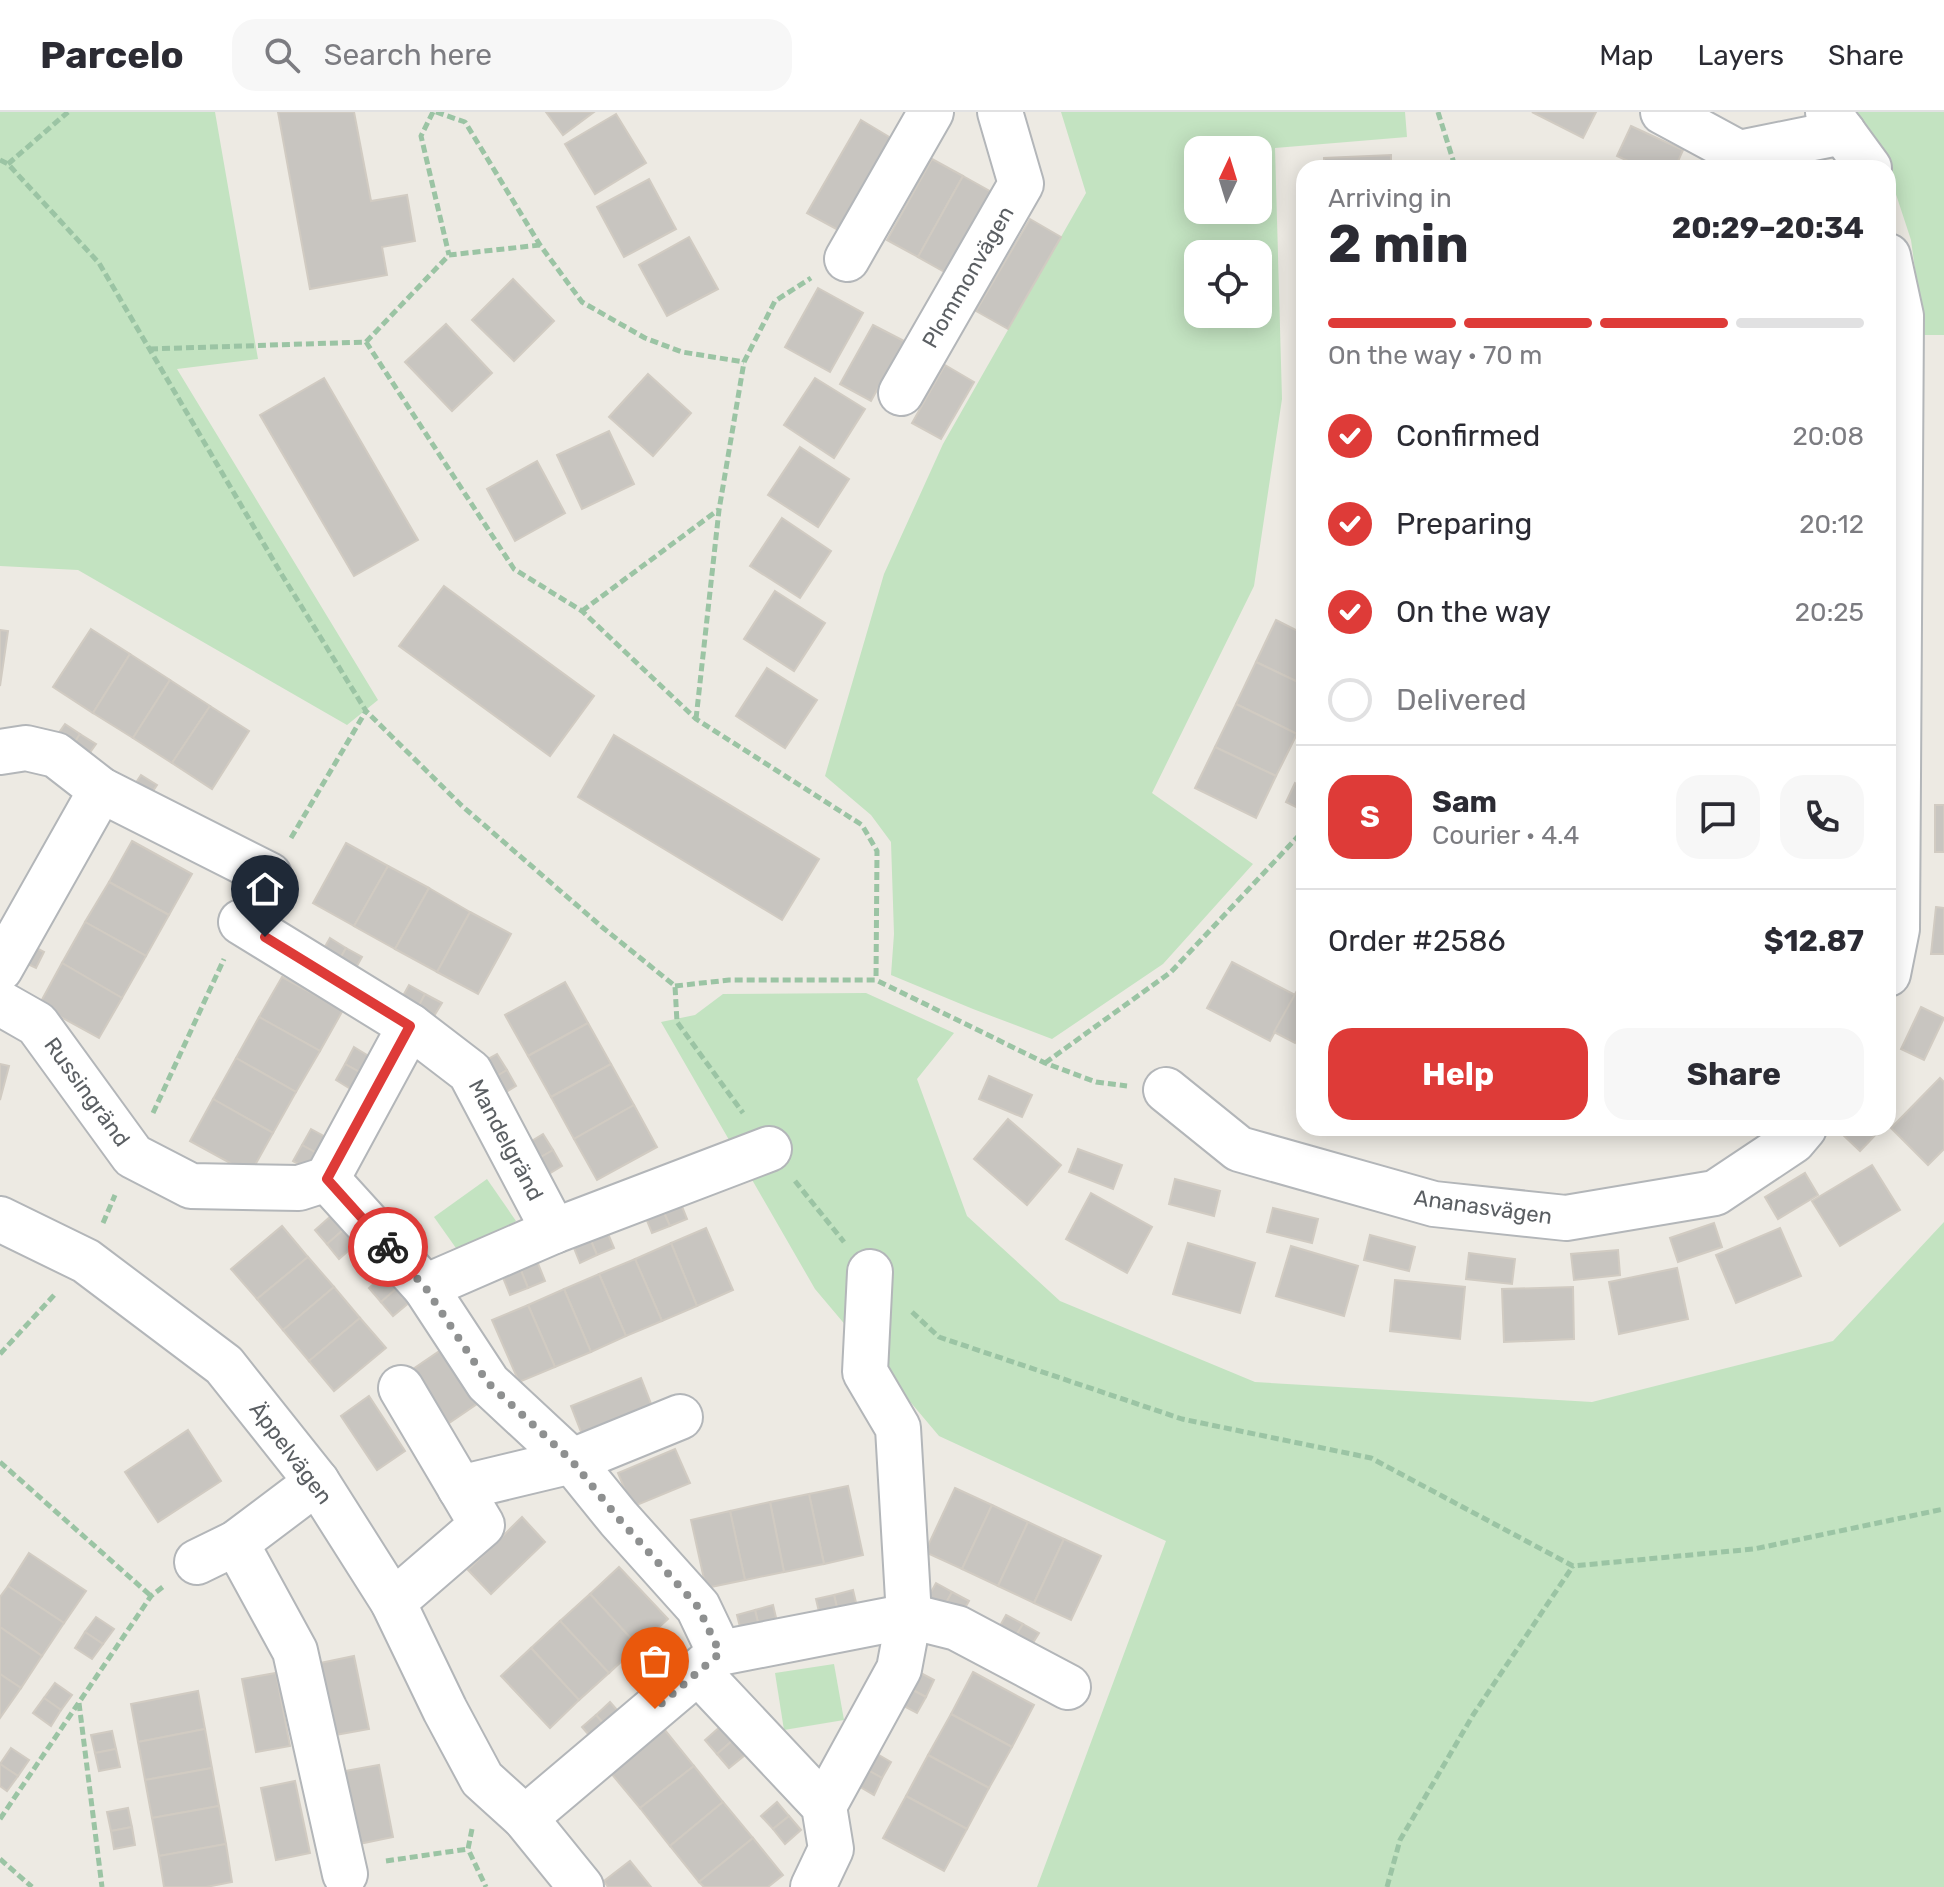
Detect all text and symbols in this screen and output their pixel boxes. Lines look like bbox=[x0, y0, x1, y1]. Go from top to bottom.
search box bbox=[232, 19, 792, 91]
text: Parcelo bbox=[40, 32, 184, 78]
icon: search bbox=[260, 33, 304, 77]
text: Search here bbox=[324, 37, 492, 73]
text: Map bbox=[1599, 39, 1654, 72]
text: Layers bbox=[1698, 39, 1784, 72]
text: Share bbox=[1828, 39, 1904, 72]
north arrow bbox=[1184, 136, 1272, 224]
map controls bbox=[1184, 136, 1272, 328]
text: Arriving in bbox=[1328, 183, 1452, 214]
street label: Plommonvägen bbox=[916, 201, 1020, 353]
text: 20:29–20:34 bbox=[1672, 210, 1864, 246]
text: 2 min bbox=[1328, 213, 1469, 275]
button: locate bbox=[1184, 240, 1272, 328]
text: On the way · 70 m bbox=[1328, 340, 1542, 371]
icon: check bbox=[1328, 414, 1372, 458]
text: Confirmed bbox=[1396, 418, 1540, 454]
text: 20:08 bbox=[1793, 421, 1864, 452]
icon: check bbox=[1328, 502, 1372, 546]
text: Preparing bbox=[1396, 506, 1532, 542]
text: 20:12 bbox=[1799, 509, 1864, 540]
icon: check bbox=[1328, 590, 1372, 634]
text: On the way bbox=[1396, 594, 1551, 630]
text: 20:25 bbox=[1795, 597, 1864, 628]
text: Delivered bbox=[1396, 682, 1527, 718]
button: chat bbox=[1676, 775, 1760, 859]
button: phone bbox=[1780, 775, 1864, 859]
text: Sam bbox=[1432, 784, 1497, 820]
text: S bbox=[1360, 799, 1380, 835]
text: Courier · 4.4 bbox=[1432, 820, 1579, 851]
pin bbox=[231, 855, 299, 937]
icon: home bbox=[243, 867, 287, 911]
text: Order #2586 bbox=[1328, 923, 1506, 959]
text: $12.87 bbox=[1764, 923, 1864, 959]
button: Help bbox=[1328, 1028, 1588, 1120]
button: Share bbox=[1604, 1028, 1864, 1120]
street label: Russingränd bbox=[38, 1032, 136, 1152]
street label: Mandelgränd bbox=[463, 1075, 549, 1205]
street label: Ananasvägen bbox=[1412, 1184, 1554, 1230]
courier bbox=[348, 1207, 428, 1287]
icon: bike bbox=[366, 1225, 410, 1269]
street label: Äppelvägen bbox=[244, 1396, 338, 1510]
pin bbox=[621, 1627, 689, 1709]
icon: bag bbox=[633, 1639, 677, 1683]

